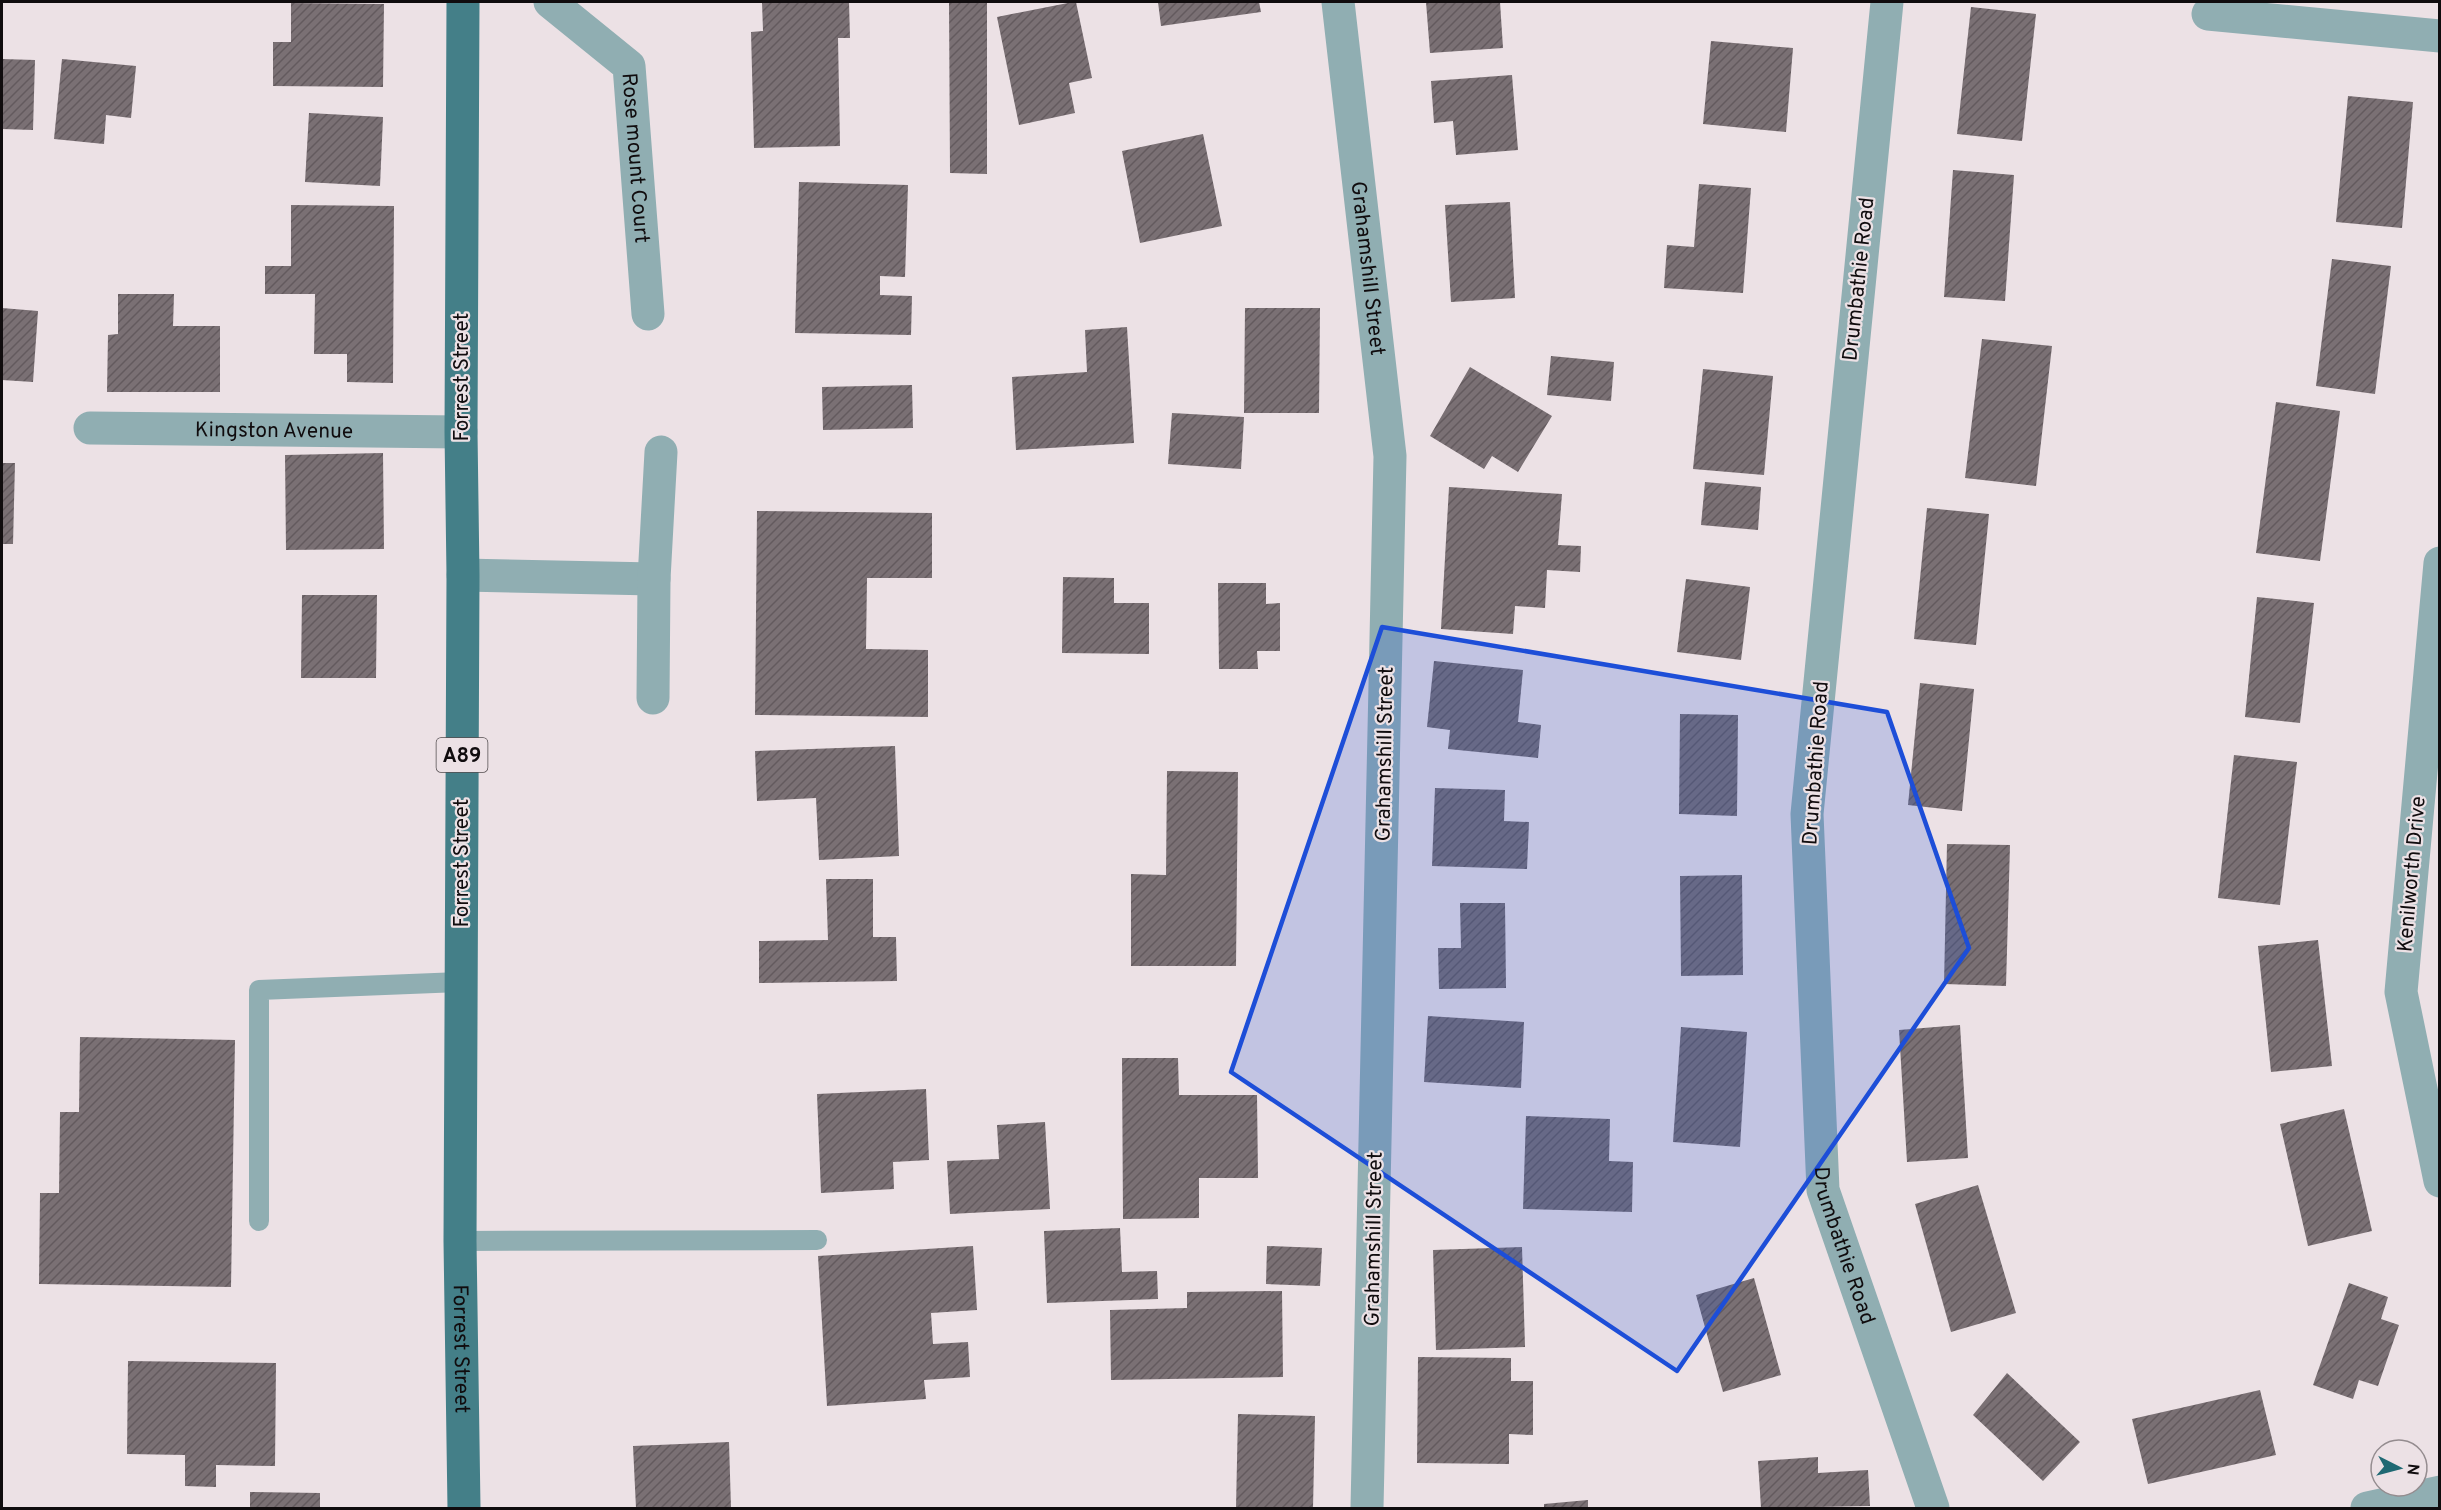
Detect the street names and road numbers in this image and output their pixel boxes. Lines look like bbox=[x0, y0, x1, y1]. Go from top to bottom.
street label: Rose mount Court bbox=[615, 72, 655, 244]
street label: Grahamshill Street bbox=[1344, 180, 1390, 357]
street label: Drumbathie Road bbox=[1837, 196, 1882, 362]
street label: Forrest Street bbox=[449, 313, 476, 441]
street label: Kingston Avenue bbox=[195, 417, 353, 446]
street label: Grahamshill Street bbox=[1370, 666, 1401, 842]
street label: Drumbathie Road bbox=[1797, 680, 1836, 846]
road number: A89 bbox=[436, 738, 488, 772]
street label: Kenilworth Drive bbox=[2392, 795, 2433, 953]
street label: Forrest Street bbox=[449, 799, 476, 927]
street label: Grahamshill Street bbox=[1359, 1151, 1390, 1327]
street label: Drumbathie Road bbox=[1807, 1166, 1880, 1328]
street label: Forrest Street bbox=[446, 1284, 475, 1414]

